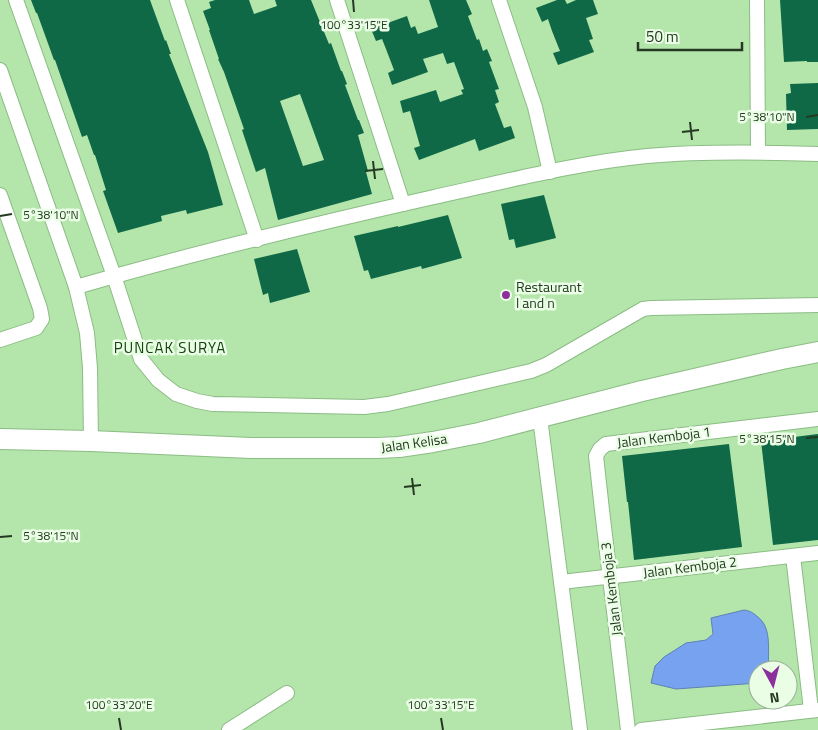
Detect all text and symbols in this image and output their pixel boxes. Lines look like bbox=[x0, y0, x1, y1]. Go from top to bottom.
text: 100°33'15"E bbox=[320, 15, 388, 34]
scale bar bbox=[638, 20, 742, 52]
text: 50 m bbox=[646, 25, 679, 48]
text: 5°38'10"N bbox=[739, 107, 795, 126]
text: 5°38'10"N bbox=[23, 205, 79, 224]
place label: Restaurant l and n bbox=[516, 276, 582, 313]
marker: Restaurant l and n bbox=[500, 289, 512, 301]
district label: PUNCAK SURYA bbox=[114, 336, 226, 359]
street label: Jalan Kemboja 1 bbox=[616, 420, 712, 453]
street label: Jalan Kelisa bbox=[380, 427, 448, 458]
text: 5°38'15"N bbox=[739, 429, 795, 448]
text: 5°38'15"N bbox=[23, 526, 79, 545]
street label: Jalan Kemboja 3 bbox=[594, 541, 627, 637]
street label: Jalan Kemboja 2 bbox=[642, 550, 738, 583]
north arrow bbox=[748, 660, 798, 710]
text: N bbox=[769, 687, 781, 709]
text: 100°33'20"E bbox=[85, 695, 153, 714]
text: 100°33'15"E bbox=[407, 695, 475, 714]

